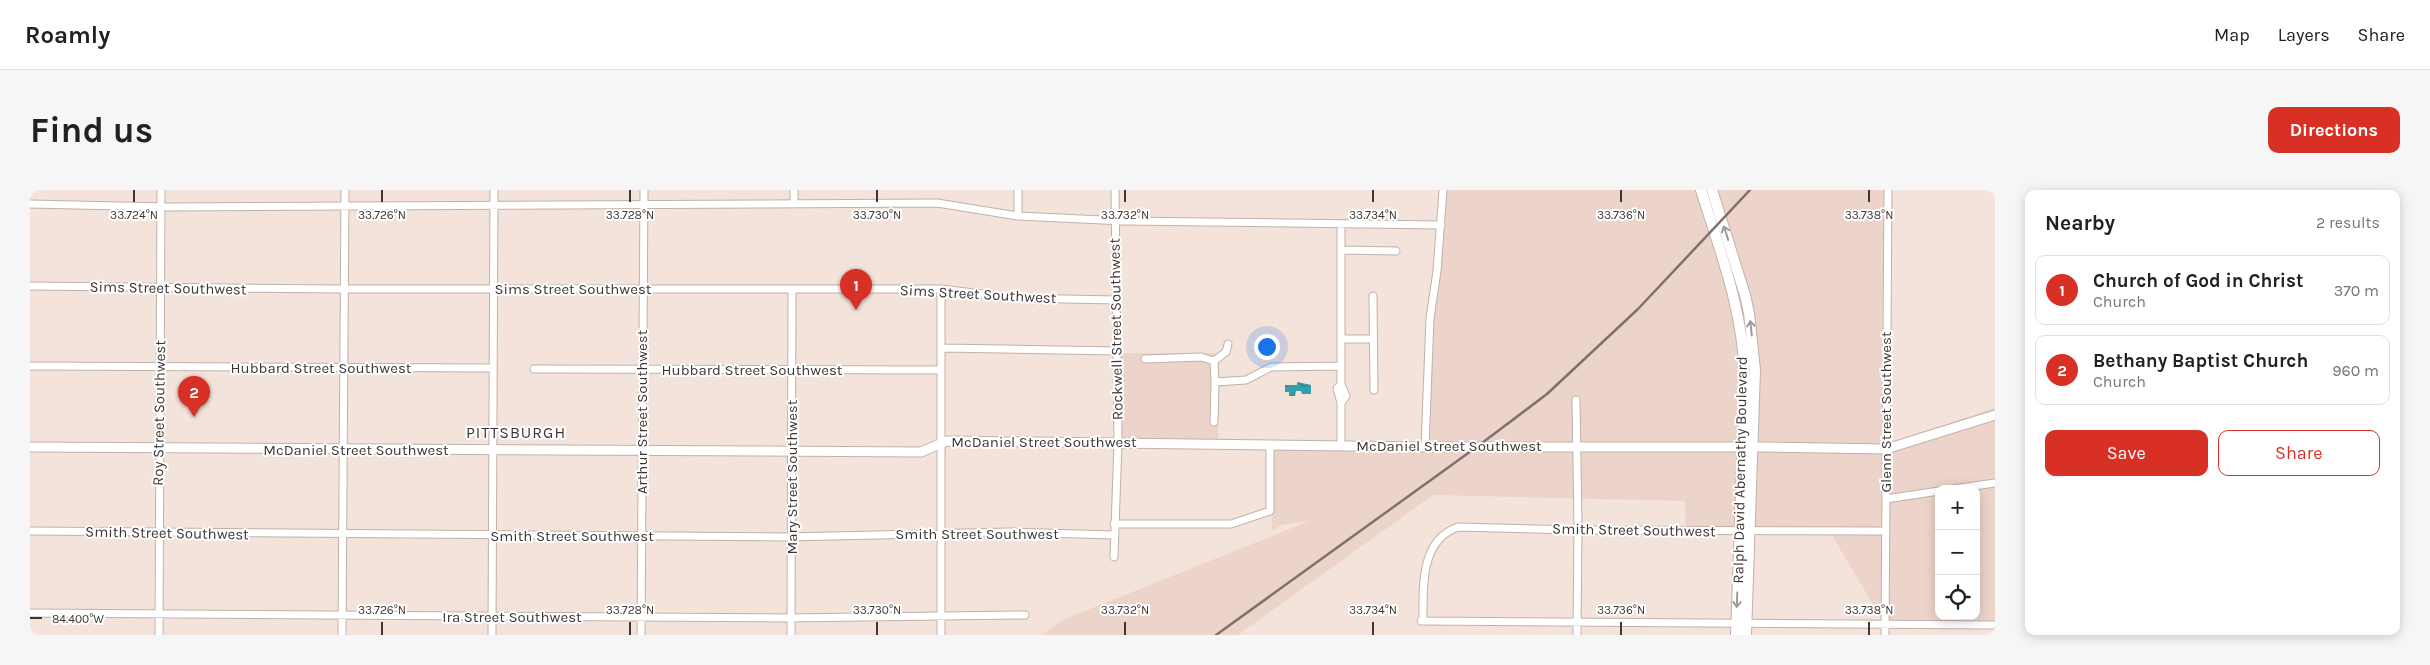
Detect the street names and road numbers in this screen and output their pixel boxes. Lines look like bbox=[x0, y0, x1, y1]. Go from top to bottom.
street label: Rockwell Street Southwest bbox=[1105, 238, 1127, 420]
street label: Sims Street Southwest bbox=[89, 278, 247, 298]
street label: Sims Street Southwest bbox=[495, 280, 652, 298]
street label: Sims Street Southwest bbox=[899, 281, 1057, 307]
street label: Arthur Street Southwest bbox=[633, 329, 651, 494]
street label: Glenn Street Southwest bbox=[1877, 331, 1895, 493]
street label: Roy Street Southwest bbox=[149, 340, 169, 486]
street label: Ralph David Abernathy Boulevard bbox=[1729, 356, 1751, 584]
street label: Hubbard Street Southwest bbox=[231, 359, 412, 377]
street label: Hubbard Street Southwest bbox=[662, 361, 843, 379]
street label: Mary Street Southwest bbox=[783, 399, 801, 554]
street label: McDaniel Street Southwest bbox=[951, 433, 1137, 451]
street label: McDaniel Street Southwest bbox=[1356, 437, 1542, 455]
street label: McDaniel Street Southwest bbox=[263, 441, 449, 459]
street label: Smith Street Southwest bbox=[1552, 520, 1716, 540]
street label: Smith Street Southwest bbox=[85, 523, 249, 543]
street label: Smith Street Southwest bbox=[895, 525, 1059, 543]
street label: Smith Street Southwest bbox=[490, 527, 654, 545]
street label: Ira Street Southwest bbox=[442, 608, 582, 626]

